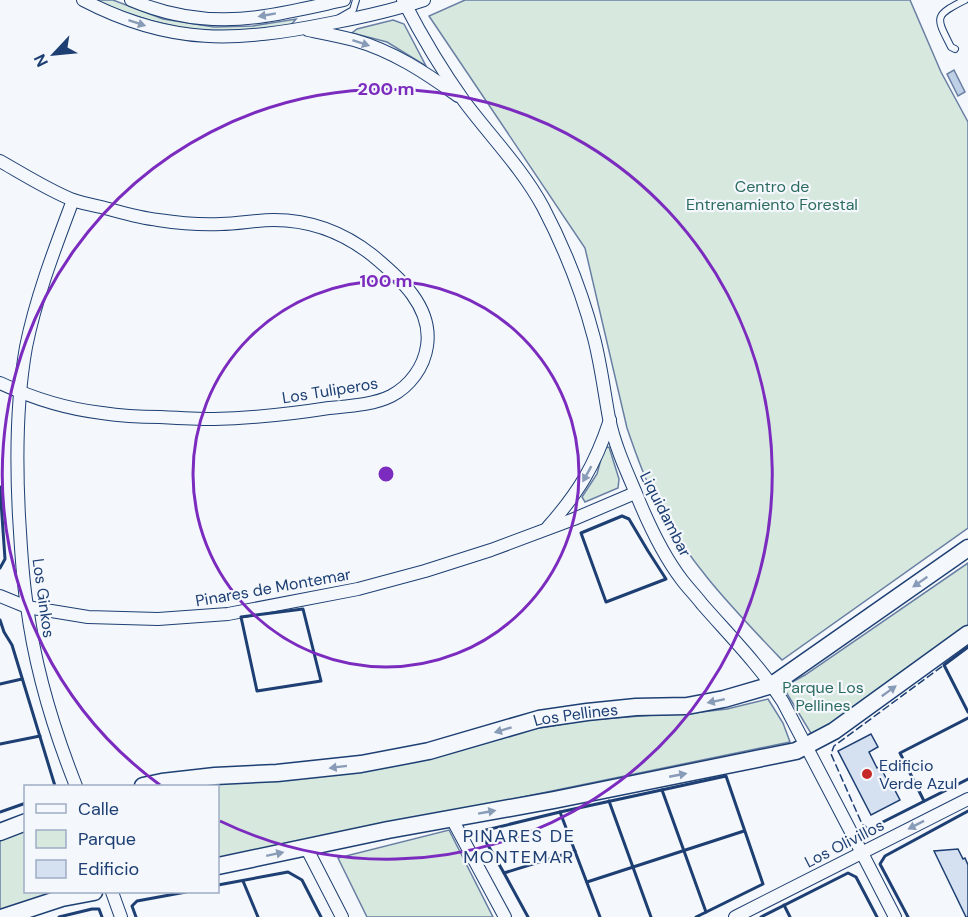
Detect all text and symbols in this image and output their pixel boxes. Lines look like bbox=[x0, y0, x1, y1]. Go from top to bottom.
one-way arrow bbox=[257, 11, 276, 20]
one-way arrow bbox=[128, 19, 146, 28]
north arrow bbox=[24, 24, 84, 84]
one-way arrow bbox=[352, 38, 370, 48]
text: N bbox=[29, 51, 53, 70]
text: 200 m bbox=[358, 77, 414, 101]
park label: Centro de Entrenamiento Forestal bbox=[686, 176, 858, 215]
text: 100 m bbox=[359, 269, 413, 293]
street label: Los Tuliperos bbox=[281, 373, 380, 408]
centre of rings bbox=[376, 464, 396, 484]
one-way arrow bbox=[582, 466, 592, 483]
street label: Liquidambar bbox=[635, 468, 696, 560]
street label: Los Ginkos bbox=[28, 557, 59, 639]
street label: Pinares de Montemar bbox=[194, 563, 353, 612]
one-way arrow bbox=[912, 576, 928, 587]
park label: Parque Los Pellines bbox=[782, 677, 864, 716]
one-way arrow bbox=[882, 685, 897, 697]
one-way arrow bbox=[706, 697, 725, 706]
street label: Los Pellines bbox=[531, 699, 619, 731]
one-way arrow bbox=[494, 726, 512, 735]
place label: Edificio Verde Azul bbox=[879, 755, 957, 794]
one-way arrow bbox=[328, 762, 347, 772]
marker: Edificio Verde Azul bbox=[860, 767, 874, 781]
one-way arrow bbox=[669, 770, 688, 779]
legend bbox=[24, 785, 219, 893]
text: Calle bbox=[78, 797, 119, 821]
one-way arrow bbox=[477, 807, 496, 816]
street label: Los Olivillos bbox=[801, 814, 888, 872]
one-way arrow bbox=[907, 821, 924, 830]
district label: PINARES DE MONTEMAR bbox=[463, 824, 575, 869]
text: Parque bbox=[78, 827, 136, 851]
one-way arrow bbox=[265, 849, 284, 858]
text: Edificio bbox=[78, 857, 139, 881]

